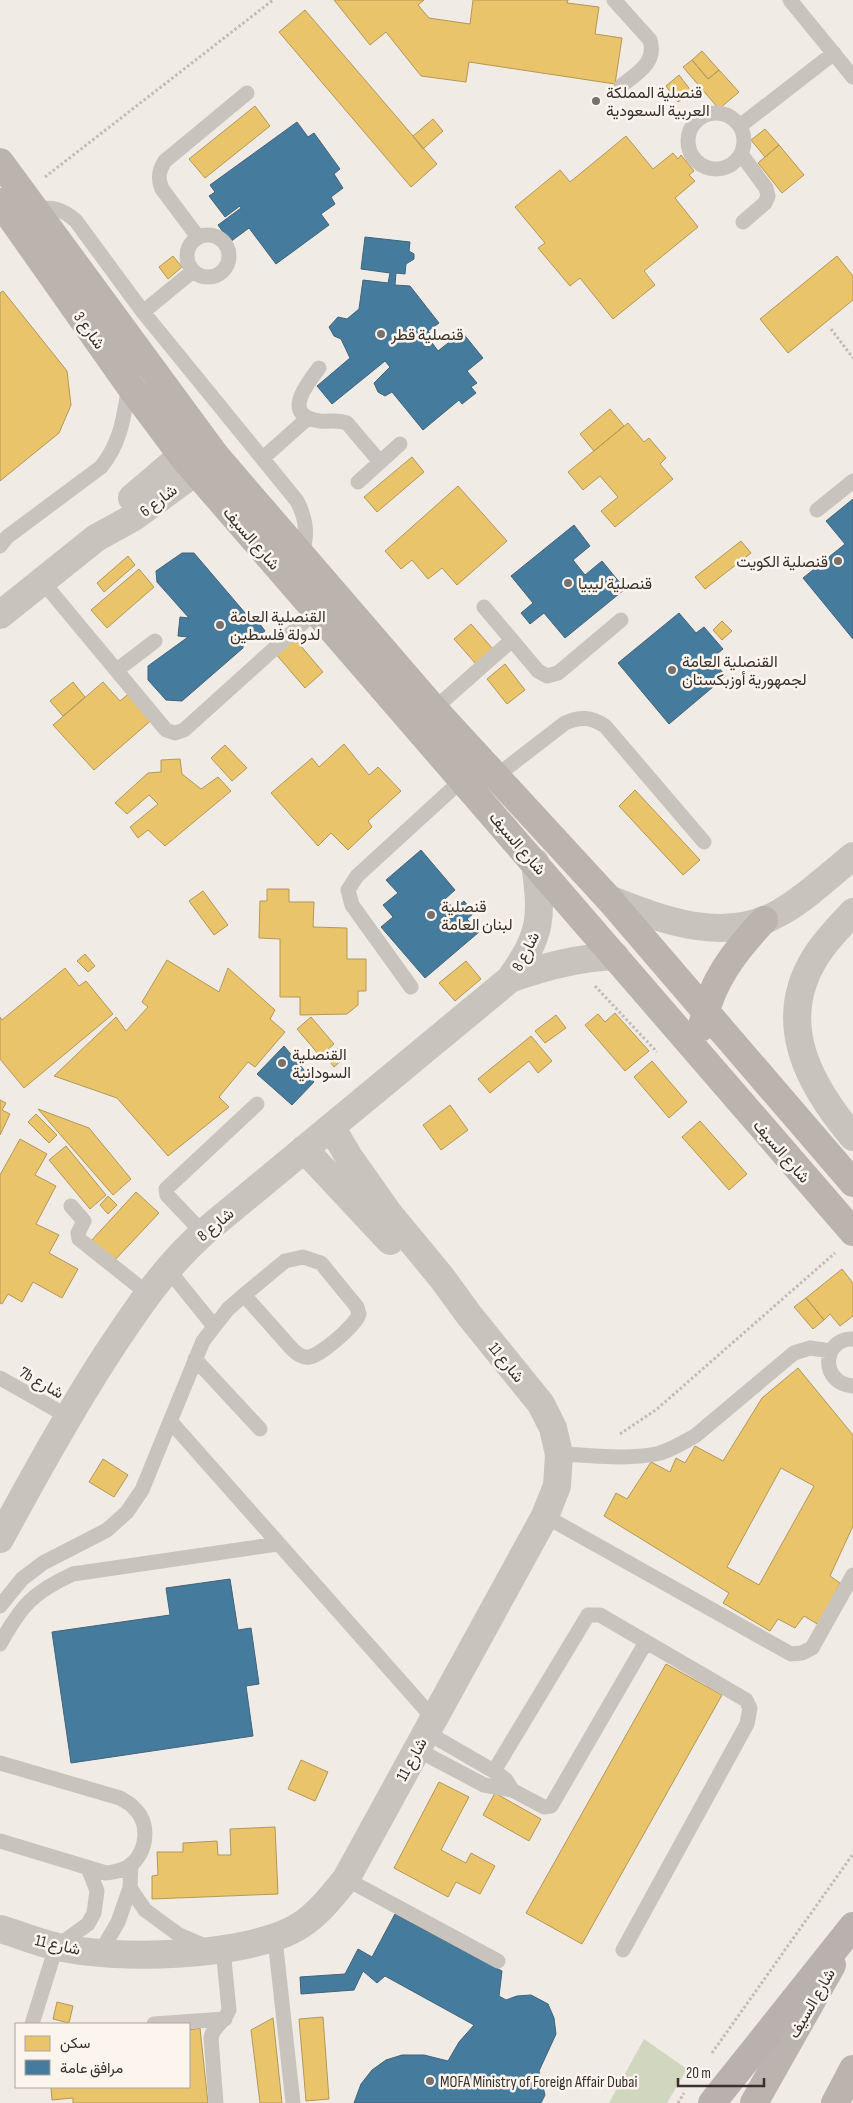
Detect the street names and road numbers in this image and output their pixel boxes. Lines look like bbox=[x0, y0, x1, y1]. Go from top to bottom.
street label: شارع 3 bbox=[68, 308, 108, 354]
street label: شارع 6 bbox=[137, 481, 182, 522]
street label: شارع السيف bbox=[218, 504, 283, 575]
street label: شارع السيف bbox=[484, 809, 549, 880]
street label: شارع 8 bbox=[508, 929, 545, 975]
street label: شارع السيف bbox=[748, 1117, 813, 1188]
street label: شارع 8 bbox=[194, 1204, 239, 1247]
street label: شارع 11 bbox=[483, 1339, 528, 1387]
street label: 7b شارع bbox=[15, 1363, 67, 1404]
street label: شارع 11 bbox=[393, 1735, 433, 1785]
street label: شارع 11 bbox=[33, 1931, 82, 1961]
street label: شارع السيف bbox=[785, 1966, 841, 2042]

